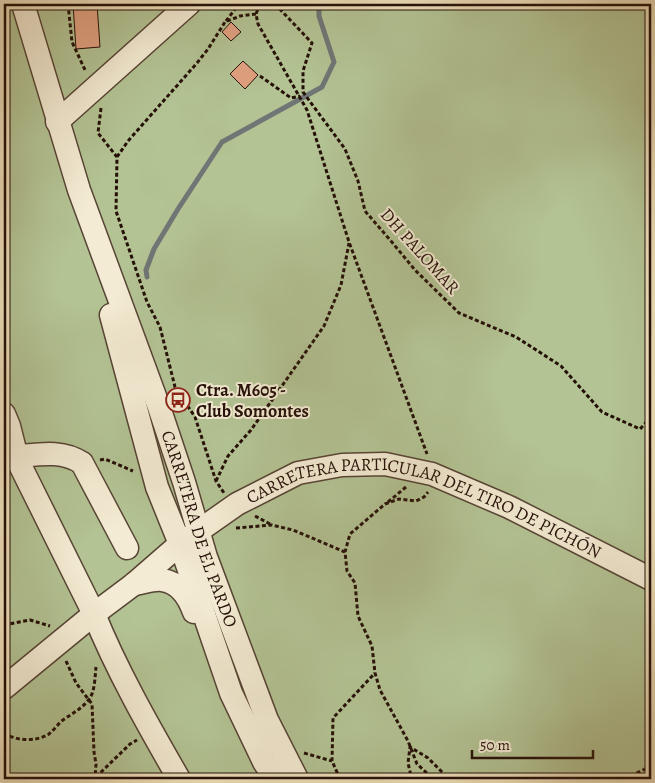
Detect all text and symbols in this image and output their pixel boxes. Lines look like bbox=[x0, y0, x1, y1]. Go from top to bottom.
street label: DH PALOMAR bbox=[375, 203, 465, 299]
place label: Ctra. M605 - Club Somontes bbox=[196, 378, 309, 423]
bus stop icon: Ctra. M605 - Club Somontes bbox=[165, 387, 191, 413]
street label: CARRETERA DE EL PARDO bbox=[156, 427, 243, 631]
street label: CARRETERA PARTICULAR DEL TIRO DE PICHÓN bbox=[242, 452, 606, 564]
scale bar bbox=[472, 728, 594, 760]
text: 50 m bbox=[480, 735, 510, 755]

